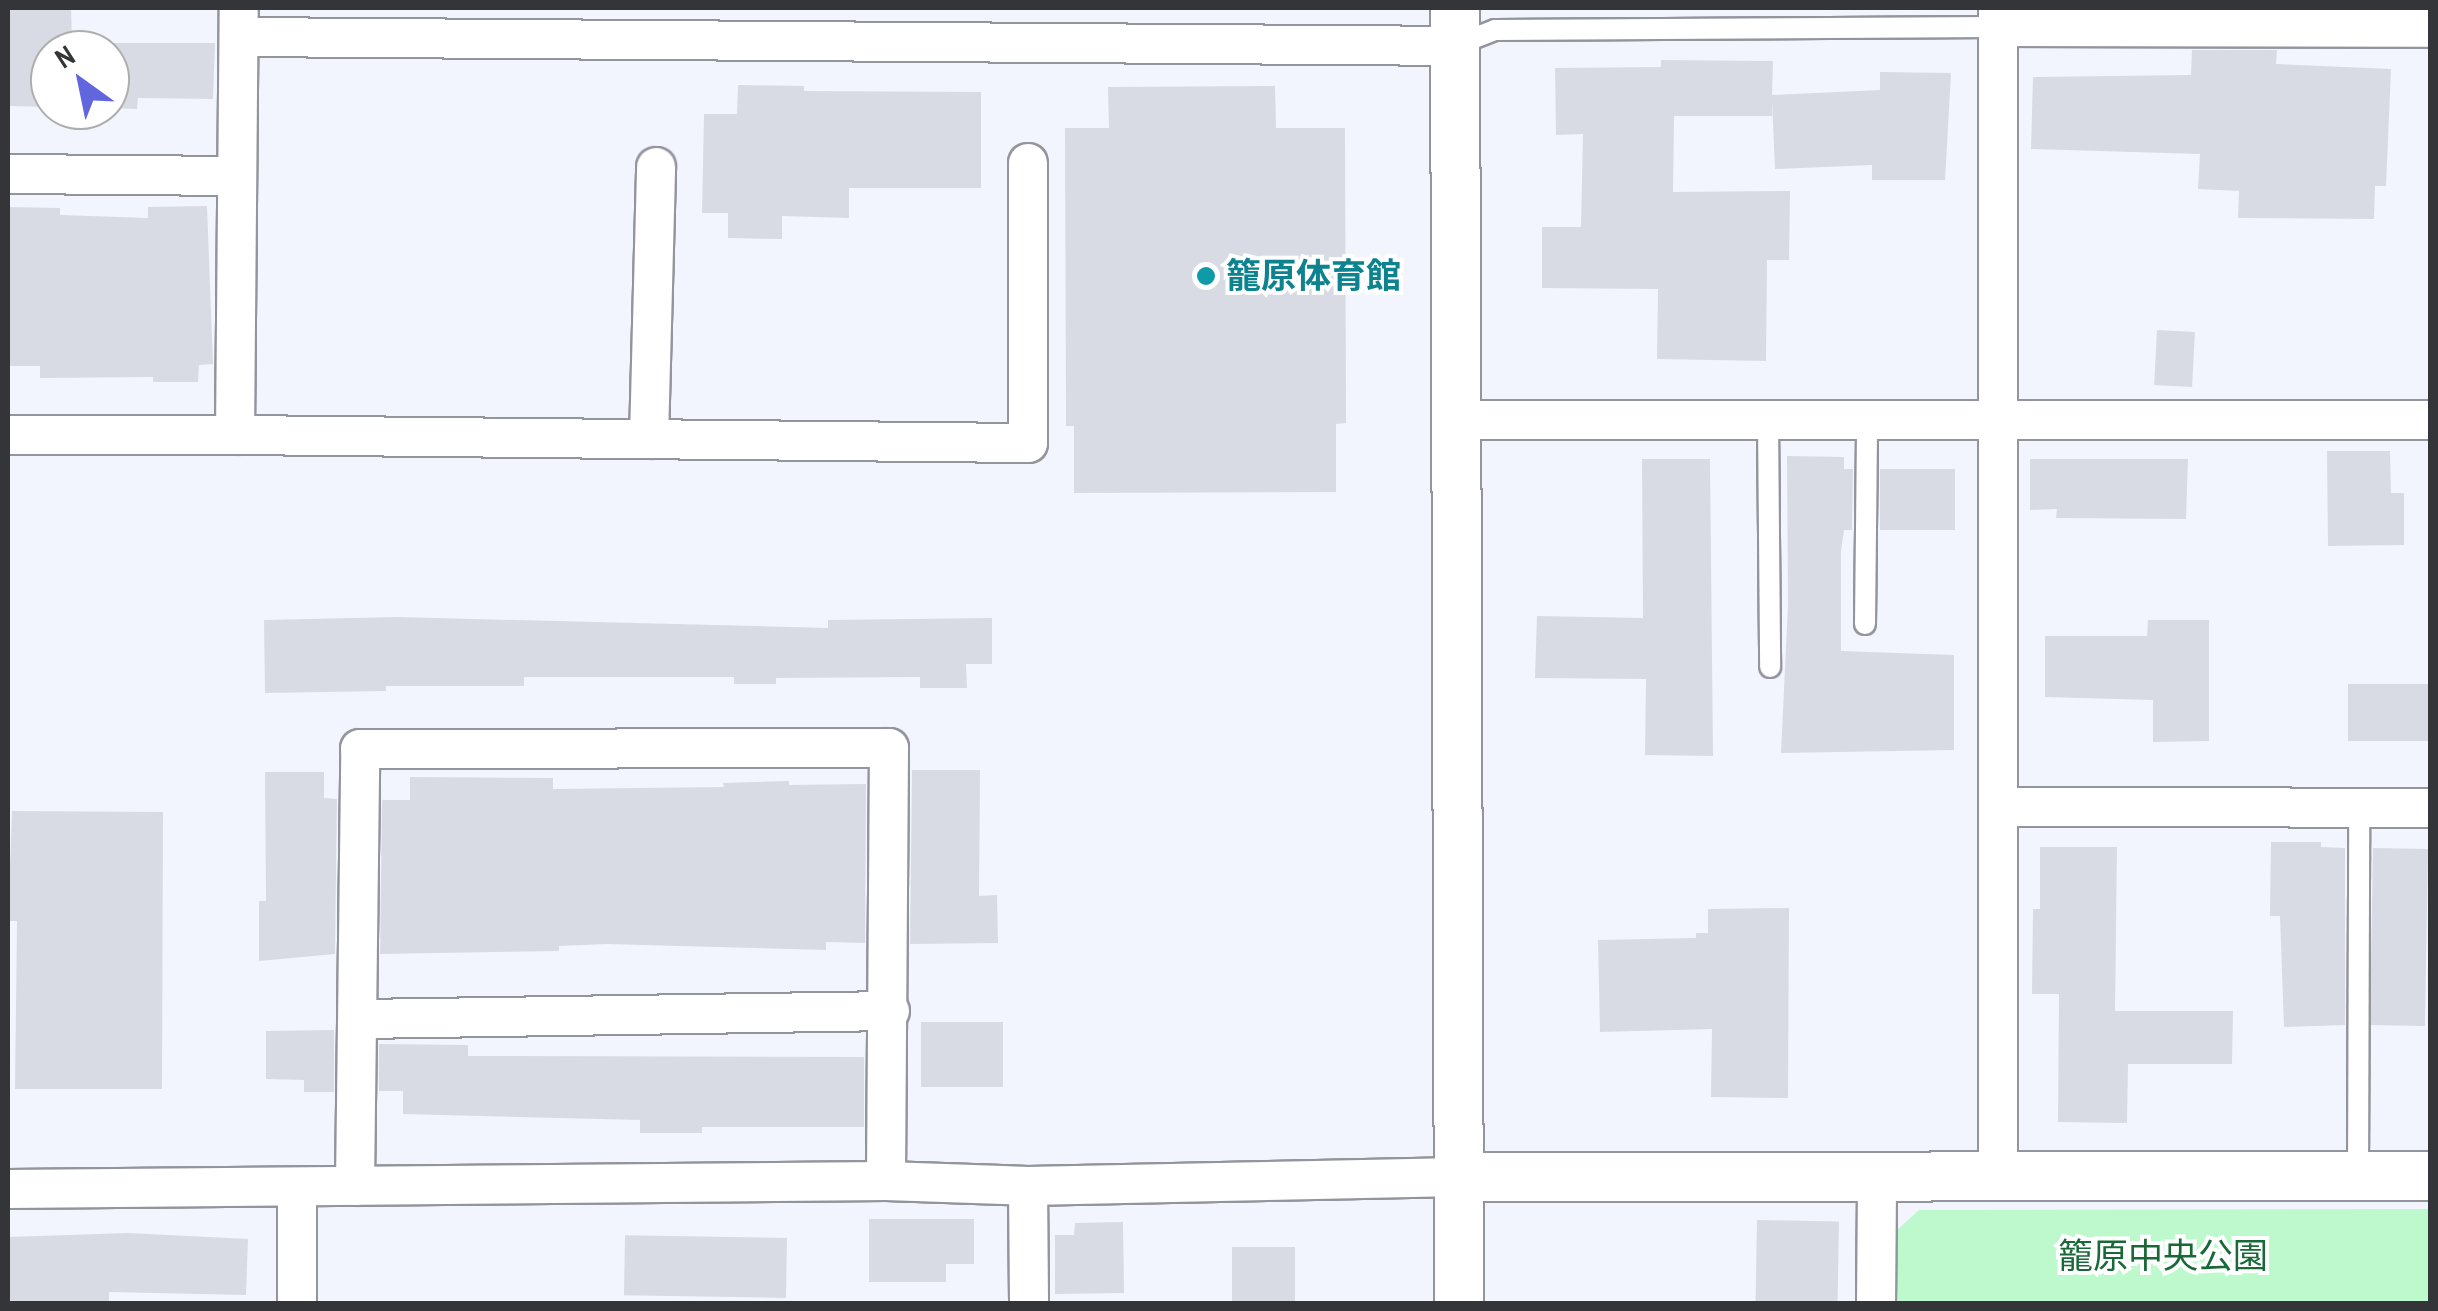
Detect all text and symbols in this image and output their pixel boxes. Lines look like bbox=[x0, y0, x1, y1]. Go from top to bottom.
north arrow bbox=[30, 30, 130, 130]
text: N bbox=[47, 36, 82, 77]
place label: 籠原体育館 bbox=[1226, 255, 1401, 297]
marker: 籠原体育館 bbox=[1195, 265, 1217, 287]
park label: 籠原中央公園 bbox=[2058, 1235, 2268, 1277]

